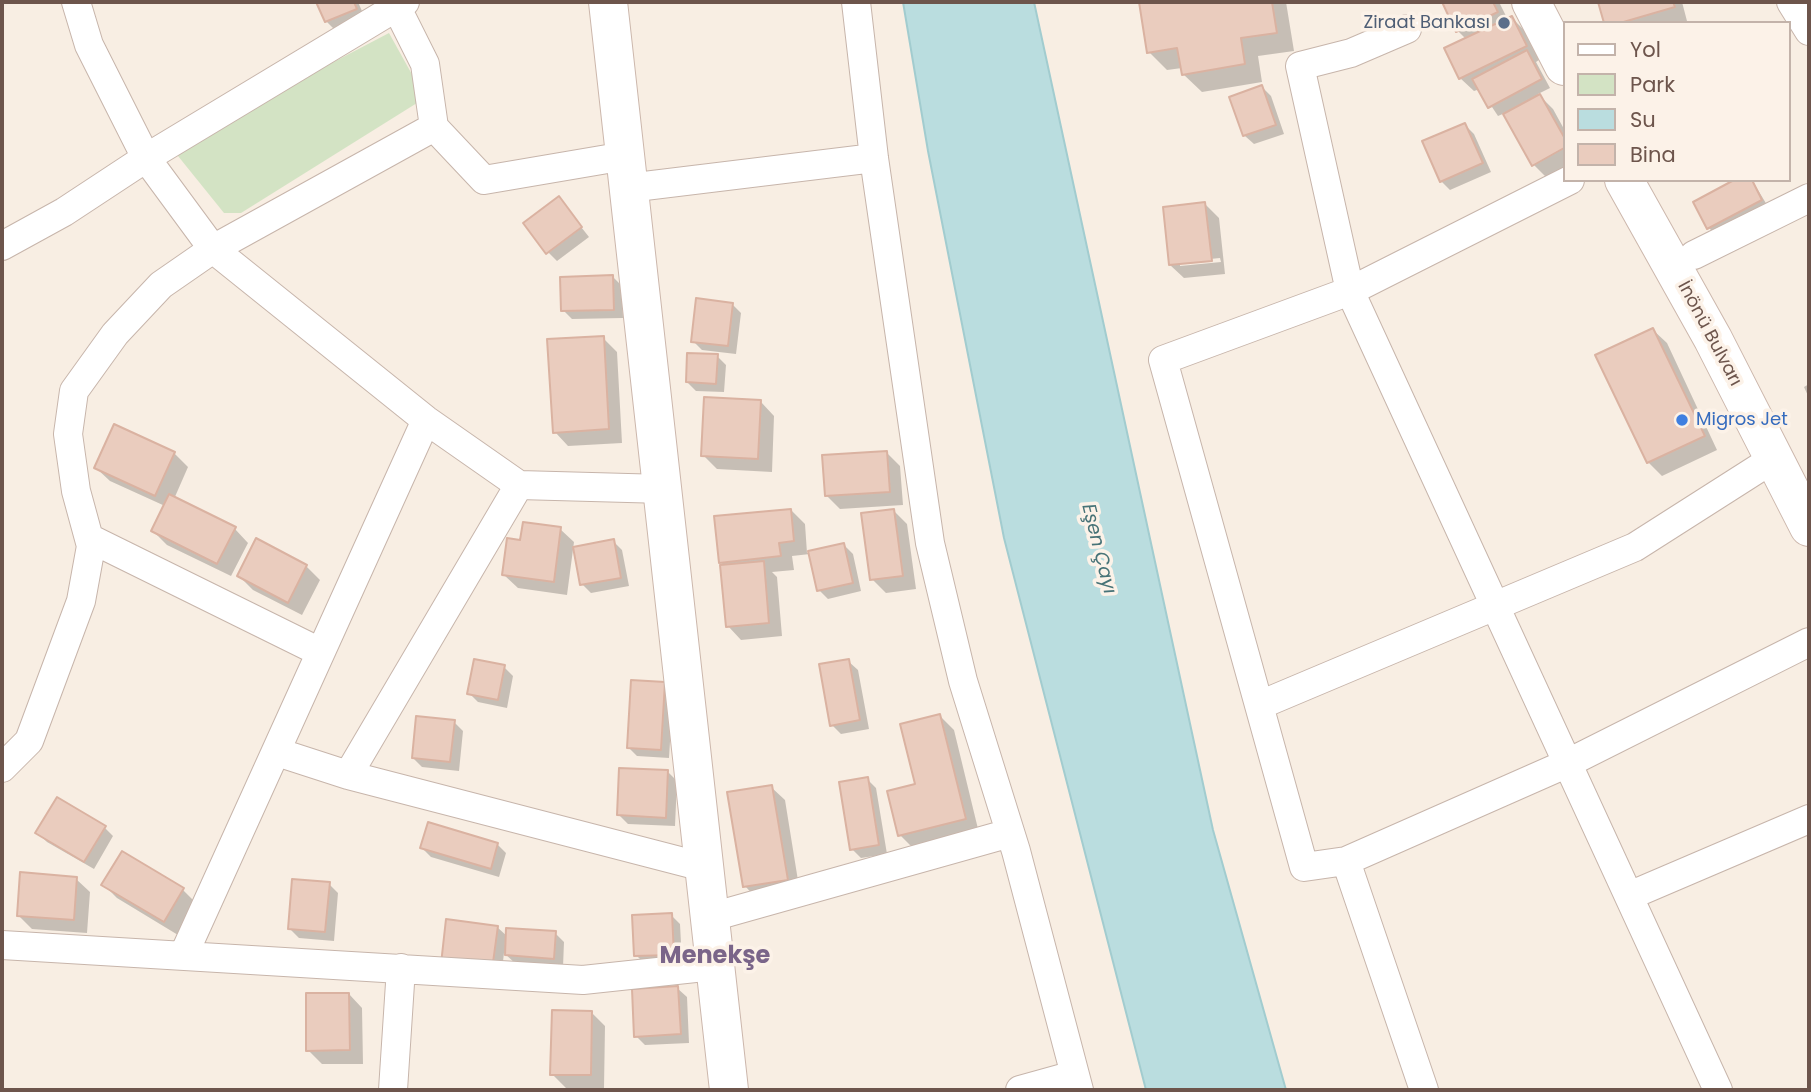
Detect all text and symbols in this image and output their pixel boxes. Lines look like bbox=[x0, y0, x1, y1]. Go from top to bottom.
place label: Ziraat Bankası bbox=[1363, 12, 1490, 34]
marker: Ziraat Bankası bbox=[1496, 15, 1512, 31]
legend bbox=[1562, 21, 1790, 182]
text: Yol bbox=[1630, 35, 1661, 64]
text: Park bbox=[1630, 70, 1675, 99]
text: Su bbox=[1630, 105, 1656, 134]
text: Bina bbox=[1630, 140, 1676, 169]
street label: İnönü Bulvarı bbox=[1672, 278, 1746, 390]
place label: Migros Jet bbox=[1696, 409, 1788, 431]
marker: Migros Jet bbox=[1674, 412, 1690, 428]
water label: Eşen Çayı bbox=[1076, 502, 1120, 596]
district label: Menekşe bbox=[660, 943, 770, 971]

